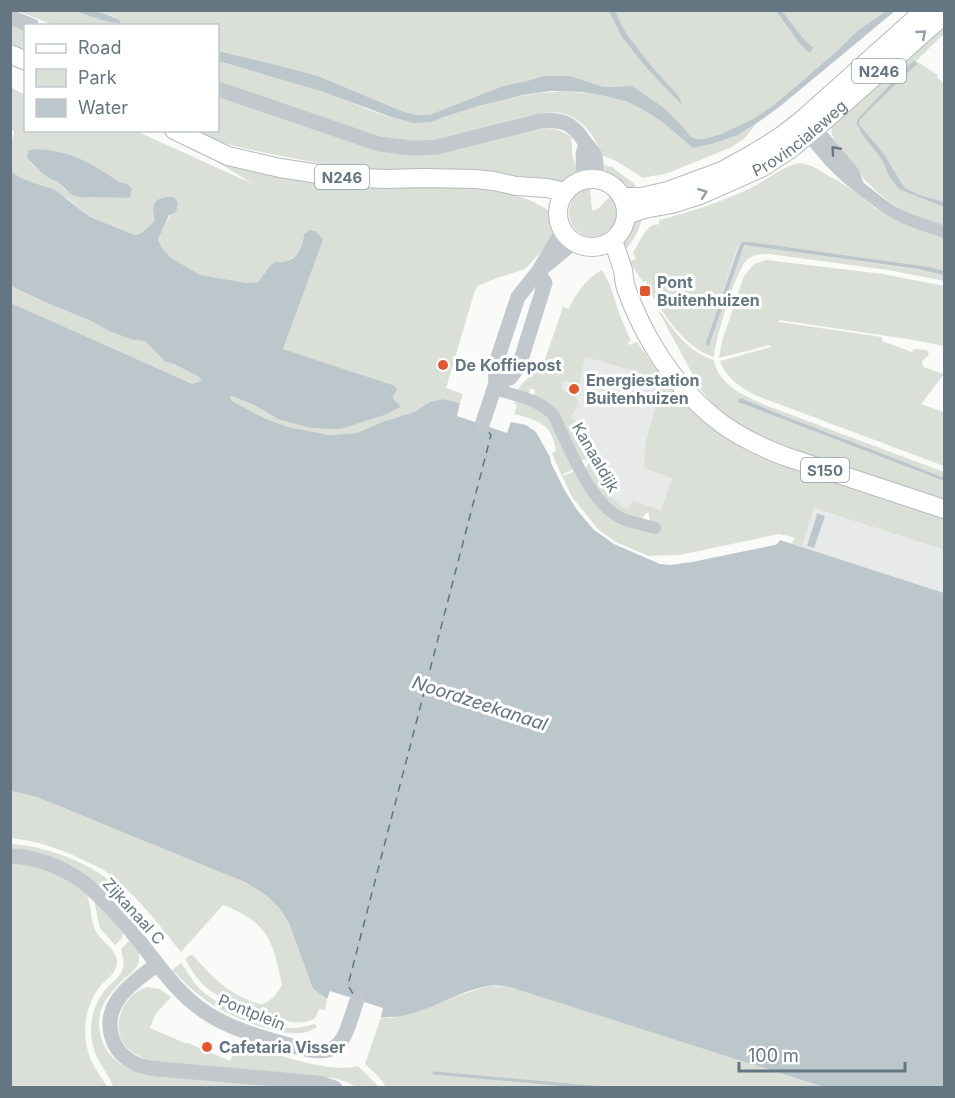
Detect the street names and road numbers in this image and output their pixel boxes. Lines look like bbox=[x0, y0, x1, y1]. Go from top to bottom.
road number: N246 bbox=[852, 59, 906, 83]
street label: Provincialeweg bbox=[749, 96, 851, 181]
road number: N246 bbox=[315, 165, 369, 189]
street label: Kanaaldijk bbox=[568, 419, 624, 496]
road number: S150 bbox=[801, 458, 849, 482]
street label: Zijkanaal C bbox=[99, 873, 169, 949]
street label: Pontplein bbox=[215, 989, 289, 1035]

